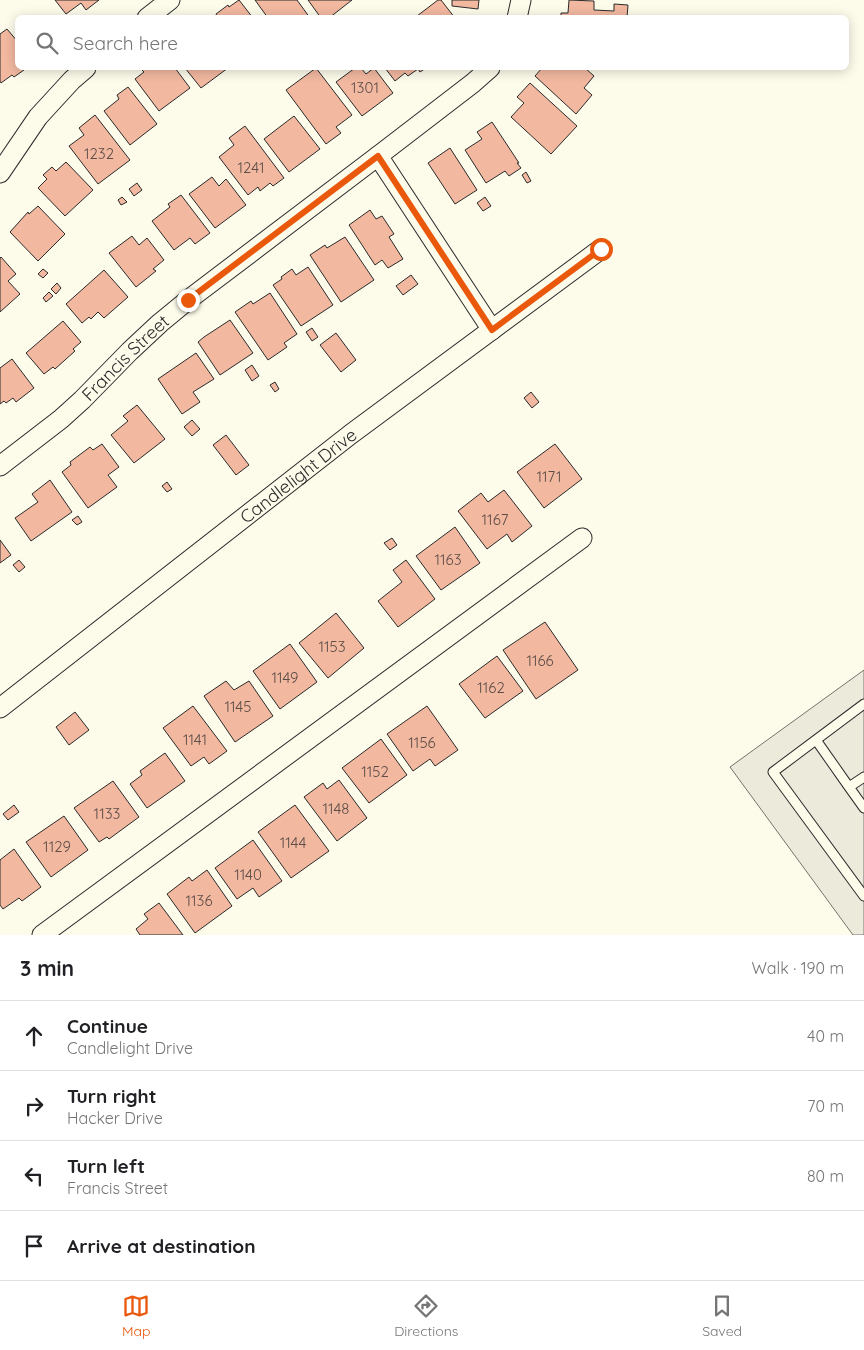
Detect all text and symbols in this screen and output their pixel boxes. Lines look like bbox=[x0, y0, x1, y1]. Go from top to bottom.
search box bbox=[15, 15, 849, 70]
icon: search bbox=[33, 29, 61, 57]
text: Search here bbox=[73, 31, 178, 55]
house number: 1301 bbox=[351, 78, 379, 97]
house number: 1232 bbox=[84, 144, 114, 163]
house number: 1241 bbox=[238, 158, 264, 177]
route start bbox=[590, 238, 613, 261]
route end bbox=[177, 289, 200, 312]
street label: Francis Street bbox=[76, 309, 173, 405]
street label: Candlelight Drive bbox=[235, 423, 361, 528]
house number: 1171 bbox=[536, 467, 562, 486]
house number: 1167 bbox=[482, 510, 509, 529]
house number: 1163 bbox=[434, 550, 462, 569]
house number: 1153 bbox=[318, 637, 346, 656]
house number: 1166 bbox=[526, 651, 554, 670]
house number: 1149 bbox=[272, 668, 298, 687]
house number: 1162 bbox=[477, 678, 505, 697]
house number: 1145 bbox=[224, 697, 252, 716]
house number: 1141 bbox=[183, 730, 207, 749]
house number: 1156 bbox=[408, 733, 436, 752]
house number: 1152 bbox=[361, 762, 389, 781]
house number: 1148 bbox=[323, 799, 349, 818]
house number: 1133 bbox=[94, 804, 121, 823]
house number: 1144 bbox=[280, 833, 306, 852]
house number: 1129 bbox=[43, 837, 71, 856]
house number: 1140 bbox=[234, 865, 262, 884]
house number: 1136 bbox=[185, 891, 213, 910]
text: 3 min bbox=[20, 955, 74, 981]
text: Walk · 190 m bbox=[752, 958, 844, 978]
text: Continue bbox=[67, 1014, 148, 1038]
icon: ahead bbox=[20, 1022, 48, 1050]
text: 40 m bbox=[807, 1026, 844, 1046]
text: Candlelight Drive bbox=[67, 1038, 193, 1058]
text: Turn right bbox=[67, 1084, 156, 1108]
icon: right bbox=[20, 1092, 48, 1120]
text: 70 m bbox=[807, 1096, 844, 1116]
text: Hacker Drive bbox=[67, 1108, 163, 1128]
text: Turn left bbox=[67, 1154, 145, 1178]
icon: left bbox=[20, 1162, 48, 1190]
text: 80 m bbox=[807, 1166, 844, 1186]
text: Francis Street bbox=[67, 1178, 168, 1198]
icon: arrive bbox=[20, 1232, 48, 1260]
text: Arrive at destination bbox=[67, 1234, 256, 1258]
tab: Map bbox=[122, 1292, 150, 1340]
tab: Directions bbox=[394, 1292, 458, 1340]
tab: Saved bbox=[702, 1292, 742, 1340]

